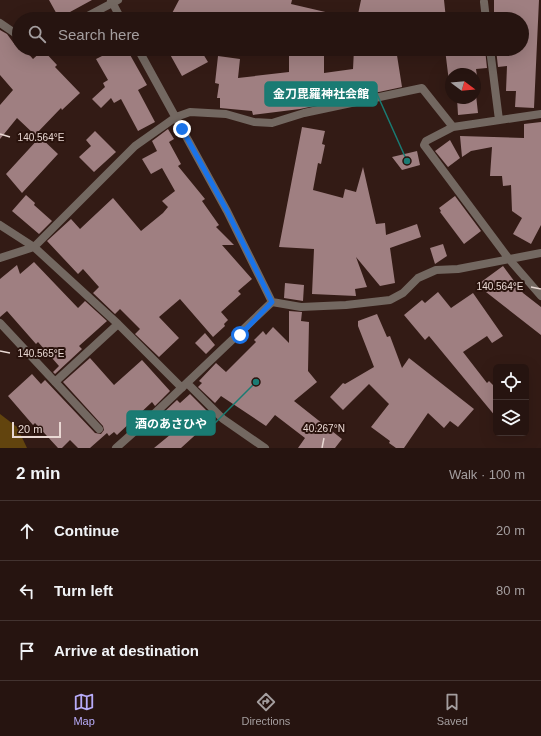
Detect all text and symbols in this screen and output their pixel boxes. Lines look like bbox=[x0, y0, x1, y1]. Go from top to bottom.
search box bbox=[12, 12, 529, 56]
icon: search bbox=[26, 23, 48, 45]
text: Search here bbox=[58, 26, 140, 43]
north arrow bbox=[445, 68, 481, 104]
callout: 金刀毘羅神社会館 bbox=[265, 82, 377, 106]
text: 金刀毘羅神社会館 bbox=[273, 87, 369, 101]
route end bbox=[173, 120, 191, 138]
text: 140.564°E bbox=[18, 132, 65, 143]
text: 140.564°E bbox=[477, 281, 524, 292]
route start bbox=[231, 326, 249, 344]
text: 140.565°E bbox=[18, 348, 65, 359]
map controls bbox=[493, 364, 529, 436]
button: locate bbox=[493, 364, 529, 400]
button: layers bbox=[493, 400, 529, 436]
callout: 酒のあさひや bbox=[127, 411, 215, 435]
text: 酒のあさひや bbox=[135, 417, 207, 431]
scale bar bbox=[12, 420, 61, 439]
text: 20 m bbox=[18, 423, 42, 435]
text: 40.267°N bbox=[303, 423, 345, 434]
text: 2 min bbox=[16, 464, 60, 483]
text: Walk · 100 m bbox=[449, 467, 525, 482]
icon: ahead bbox=[16, 520, 38, 542]
text: Continue bbox=[54, 522, 119, 539]
text: 20 m bbox=[496, 523, 525, 538]
icon: left bbox=[16, 580, 38, 602]
text: Turn left bbox=[54, 582, 113, 599]
text: 80 m bbox=[496, 583, 525, 598]
icon: arrive bbox=[16, 640, 38, 662]
text: Arrive at destination bbox=[54, 642, 199, 659]
tab: Map bbox=[73, 691, 95, 727]
tab: Directions bbox=[241, 691, 290, 727]
tab: Saved bbox=[437, 691, 468, 727]

